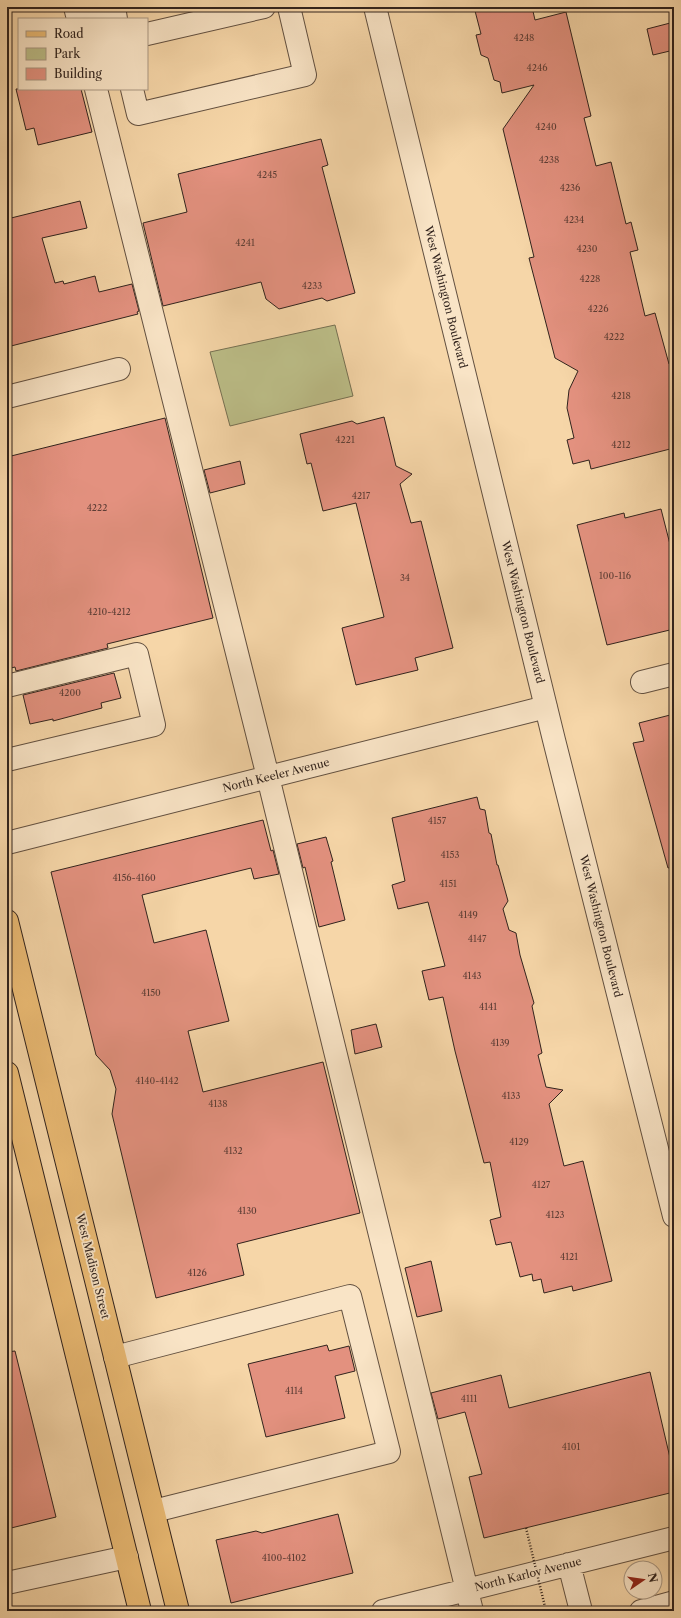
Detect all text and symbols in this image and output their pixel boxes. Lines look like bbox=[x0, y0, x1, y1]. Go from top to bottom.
legend bbox=[18, 18, 148, 90]
text: Road bbox=[54, 26, 84, 41]
house number: 4248 bbox=[514, 32, 534, 43]
text: Park bbox=[54, 46, 81, 61]
house number: 4246 bbox=[527, 62, 547, 73]
text: Building bbox=[54, 66, 102, 81]
house number: 4240 bbox=[535, 121, 557, 132]
house number: 4238 bbox=[539, 154, 559, 165]
house number: 4245 bbox=[257, 169, 277, 180]
house number: 4236 bbox=[560, 182, 580, 193]
house number: 4234 bbox=[564, 214, 584, 225]
street label: West Washington Boulevard bbox=[421, 223, 471, 370]
house number: 4241 bbox=[235, 237, 255, 248]
house number: 4230 bbox=[576, 243, 598, 254]
house number: 4228 bbox=[580, 273, 600, 284]
house number: 4233 bbox=[302, 280, 322, 291]
house number: 4226 bbox=[588, 303, 608, 314]
house number: 4222 bbox=[604, 331, 624, 342]
house number: 4218 bbox=[611, 390, 631, 401]
house number: 4221 bbox=[335, 434, 355, 445]
house number: 4212 bbox=[611, 439, 631, 450]
house number: 4217 bbox=[352, 490, 371, 501]
house number: 4222 bbox=[87, 502, 107, 513]
street label: West Washington Boulevard bbox=[498, 538, 548, 685]
house number: 100-116 bbox=[599, 570, 631, 581]
house number: 34 bbox=[400, 572, 410, 583]
house number: 4210-4212 bbox=[87, 606, 131, 617]
house number: 4200 bbox=[59, 687, 81, 698]
street label: North Keeler Avenue bbox=[221, 755, 331, 795]
house number: 4157 bbox=[428, 815, 447, 826]
house number: 4153 bbox=[441, 849, 459, 860]
street label: West Washington Boulevard bbox=[576, 852, 626, 999]
house number: 4156-4160 bbox=[112, 872, 156, 883]
house number: 4151 bbox=[439, 878, 457, 889]
house number: 4149 bbox=[458, 909, 478, 920]
house number: 4147 bbox=[468, 933, 487, 944]
house number: 4143 bbox=[462, 970, 482, 981]
house number: 4150 bbox=[141, 987, 161, 998]
house number: 4141 bbox=[479, 1001, 497, 1012]
house number: 4139 bbox=[490, 1037, 510, 1048]
house number: 4140-4142 bbox=[135, 1075, 179, 1086]
house number: 4133 bbox=[502, 1090, 520, 1101]
house number: 4138 bbox=[208, 1098, 228, 1109]
house number: 4129 bbox=[509, 1136, 529, 1147]
house number: 4132 bbox=[223, 1145, 243, 1156]
house number: 4127 bbox=[532, 1179, 551, 1190]
house number: 4130 bbox=[237, 1205, 257, 1216]
house number: 4123 bbox=[545, 1209, 565, 1220]
street label: West Madison Street bbox=[73, 1211, 113, 1320]
house number: 4121 bbox=[560, 1251, 578, 1262]
house number: 4126 bbox=[187, 1267, 207, 1278]
house number: 4114 bbox=[285, 1385, 303, 1396]
house number: 4111 bbox=[461, 1393, 477, 1404]
house number: 4101 bbox=[562, 1441, 580, 1452]
house number: 4100-4102 bbox=[262, 1552, 306, 1563]
street label: North Karlov Avenue bbox=[473, 1554, 583, 1594]
north arrow bbox=[623, 1560, 663, 1600]
text: N bbox=[645, 1572, 661, 1584]

